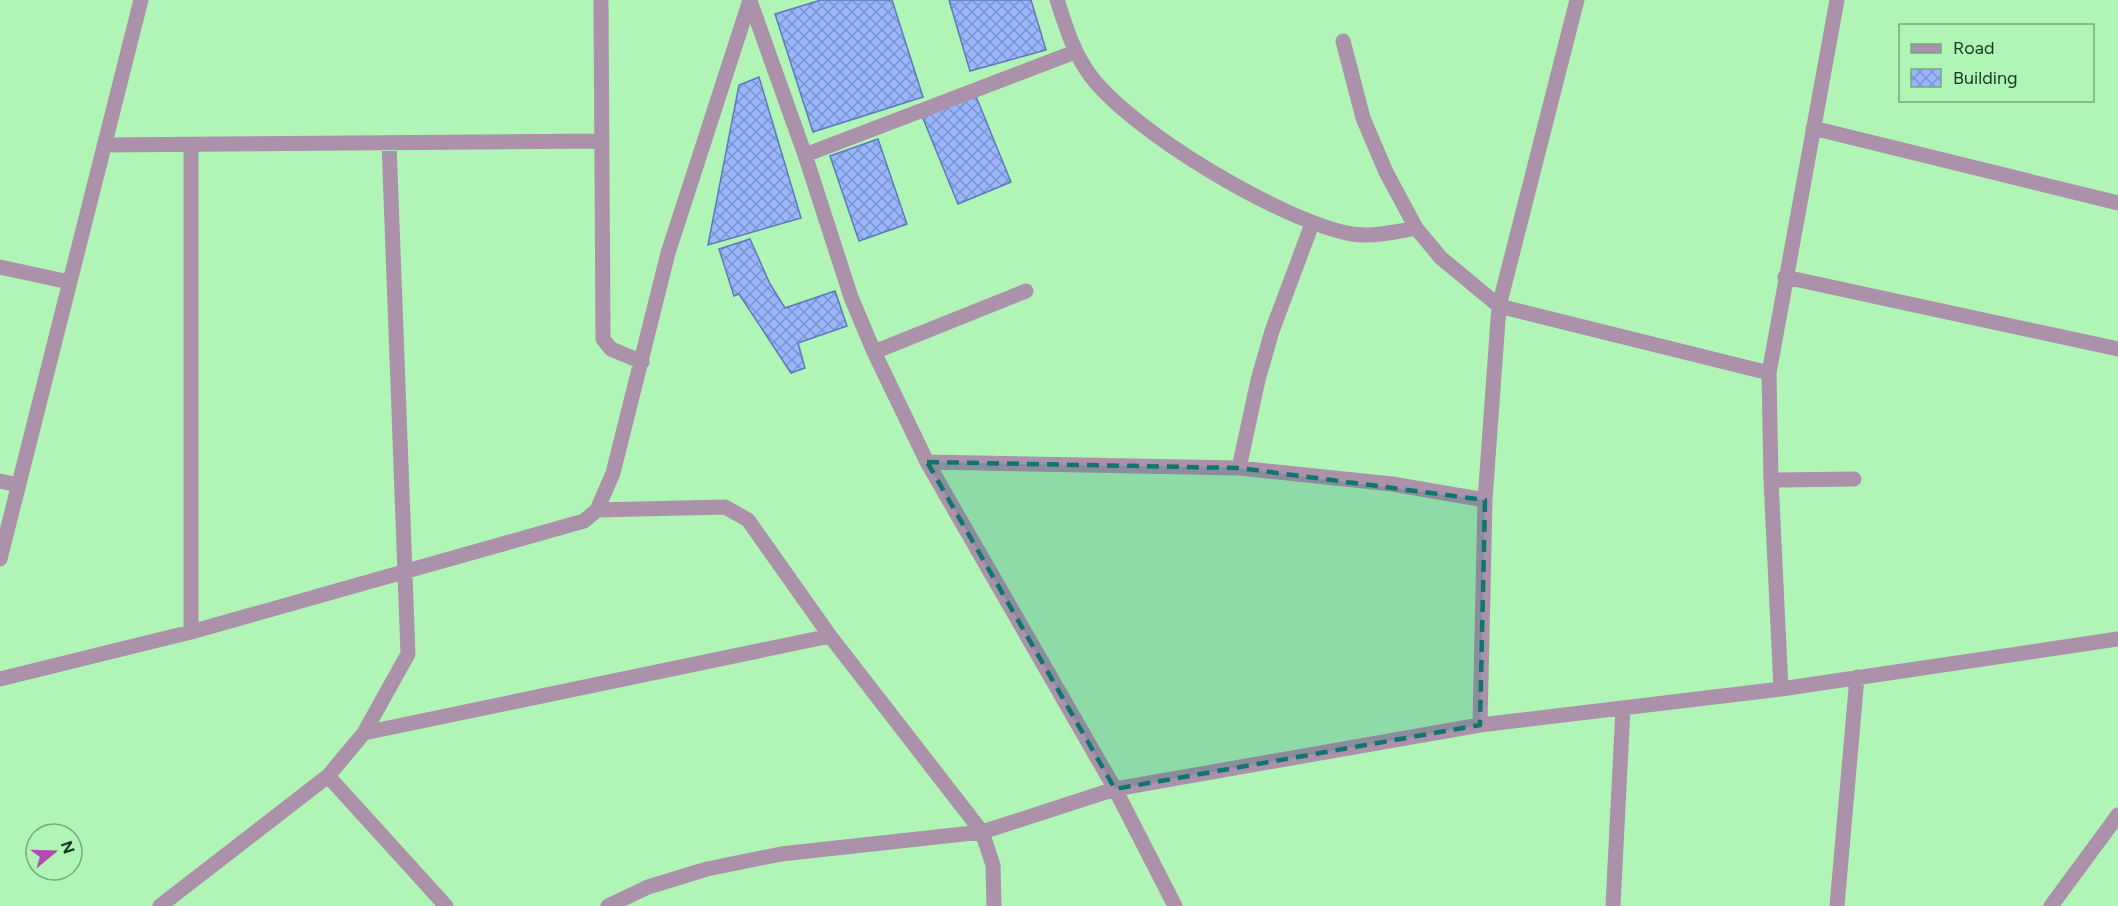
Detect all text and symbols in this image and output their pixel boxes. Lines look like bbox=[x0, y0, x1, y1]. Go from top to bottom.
legend bbox=[1899, 24, 2094, 102]
text: Road bbox=[1953, 37, 1994, 59]
text: Building bbox=[1953, 67, 2018, 89]
north arrow bbox=[24, 822, 84, 882]
text: N bbox=[57, 838, 79, 856]

